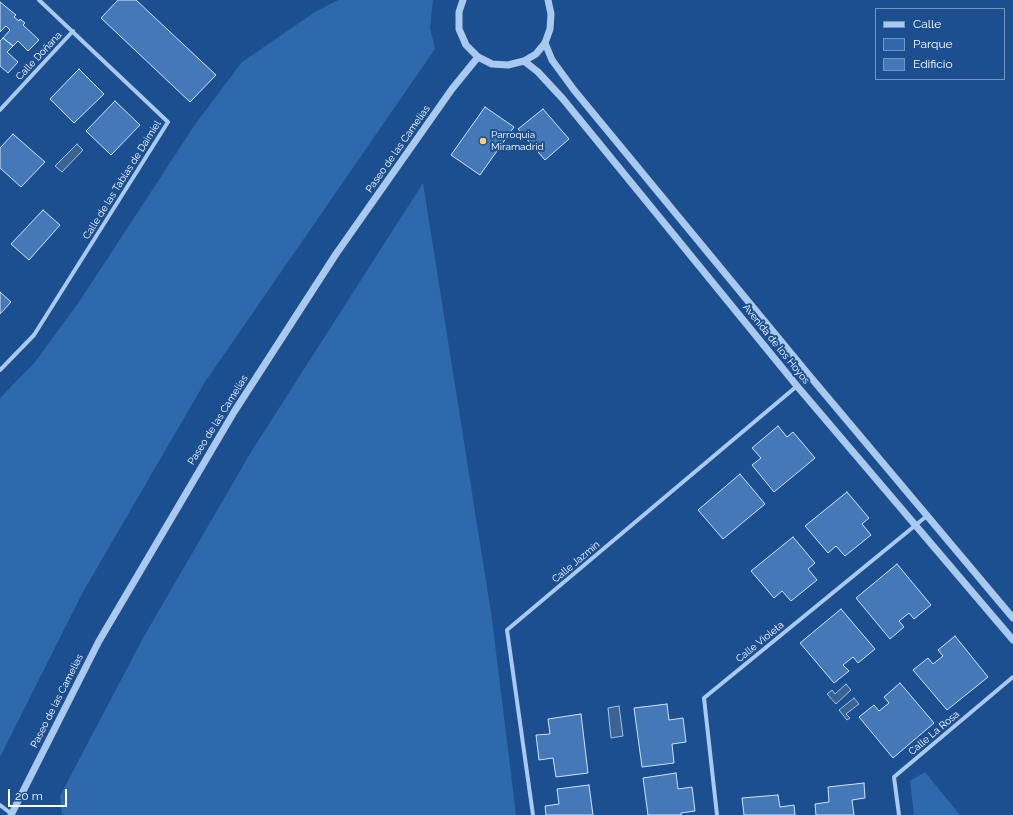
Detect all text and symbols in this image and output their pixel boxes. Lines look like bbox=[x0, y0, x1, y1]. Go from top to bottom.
legend bbox=[875, 8, 1005, 80]
text: Calle bbox=[913, 17, 941, 31]
street label: Calle Doñana bbox=[14, 29, 64, 83]
text: Parque bbox=[913, 37, 953, 51]
text: Edificio bbox=[913, 57, 953, 71]
street label: Paseo de las Camelias bbox=[363, 103, 433, 195]
street label: Calle de las Tablas de Daimiel bbox=[80, 118, 164, 242]
place label: Parroquia Miramadrid bbox=[491, 129, 544, 152]
marker: Parroquia Miramadrid bbox=[478, 136, 488, 146]
street label: Avenida de los Hoyos bbox=[740, 302, 812, 386]
street label: Paseo de las Camelias bbox=[185, 373, 251, 467]
street label: Calle Jazmín bbox=[550, 539, 602, 585]
street label: Calle Violeta bbox=[734, 619, 786, 665]
street label: Paseo de las Camelias bbox=[28, 652, 86, 750]
street label: Calle La Rosa bbox=[906, 708, 962, 758]
scale bar bbox=[10, 781, 69, 807]
text: 20 m bbox=[15, 789, 43, 803]

